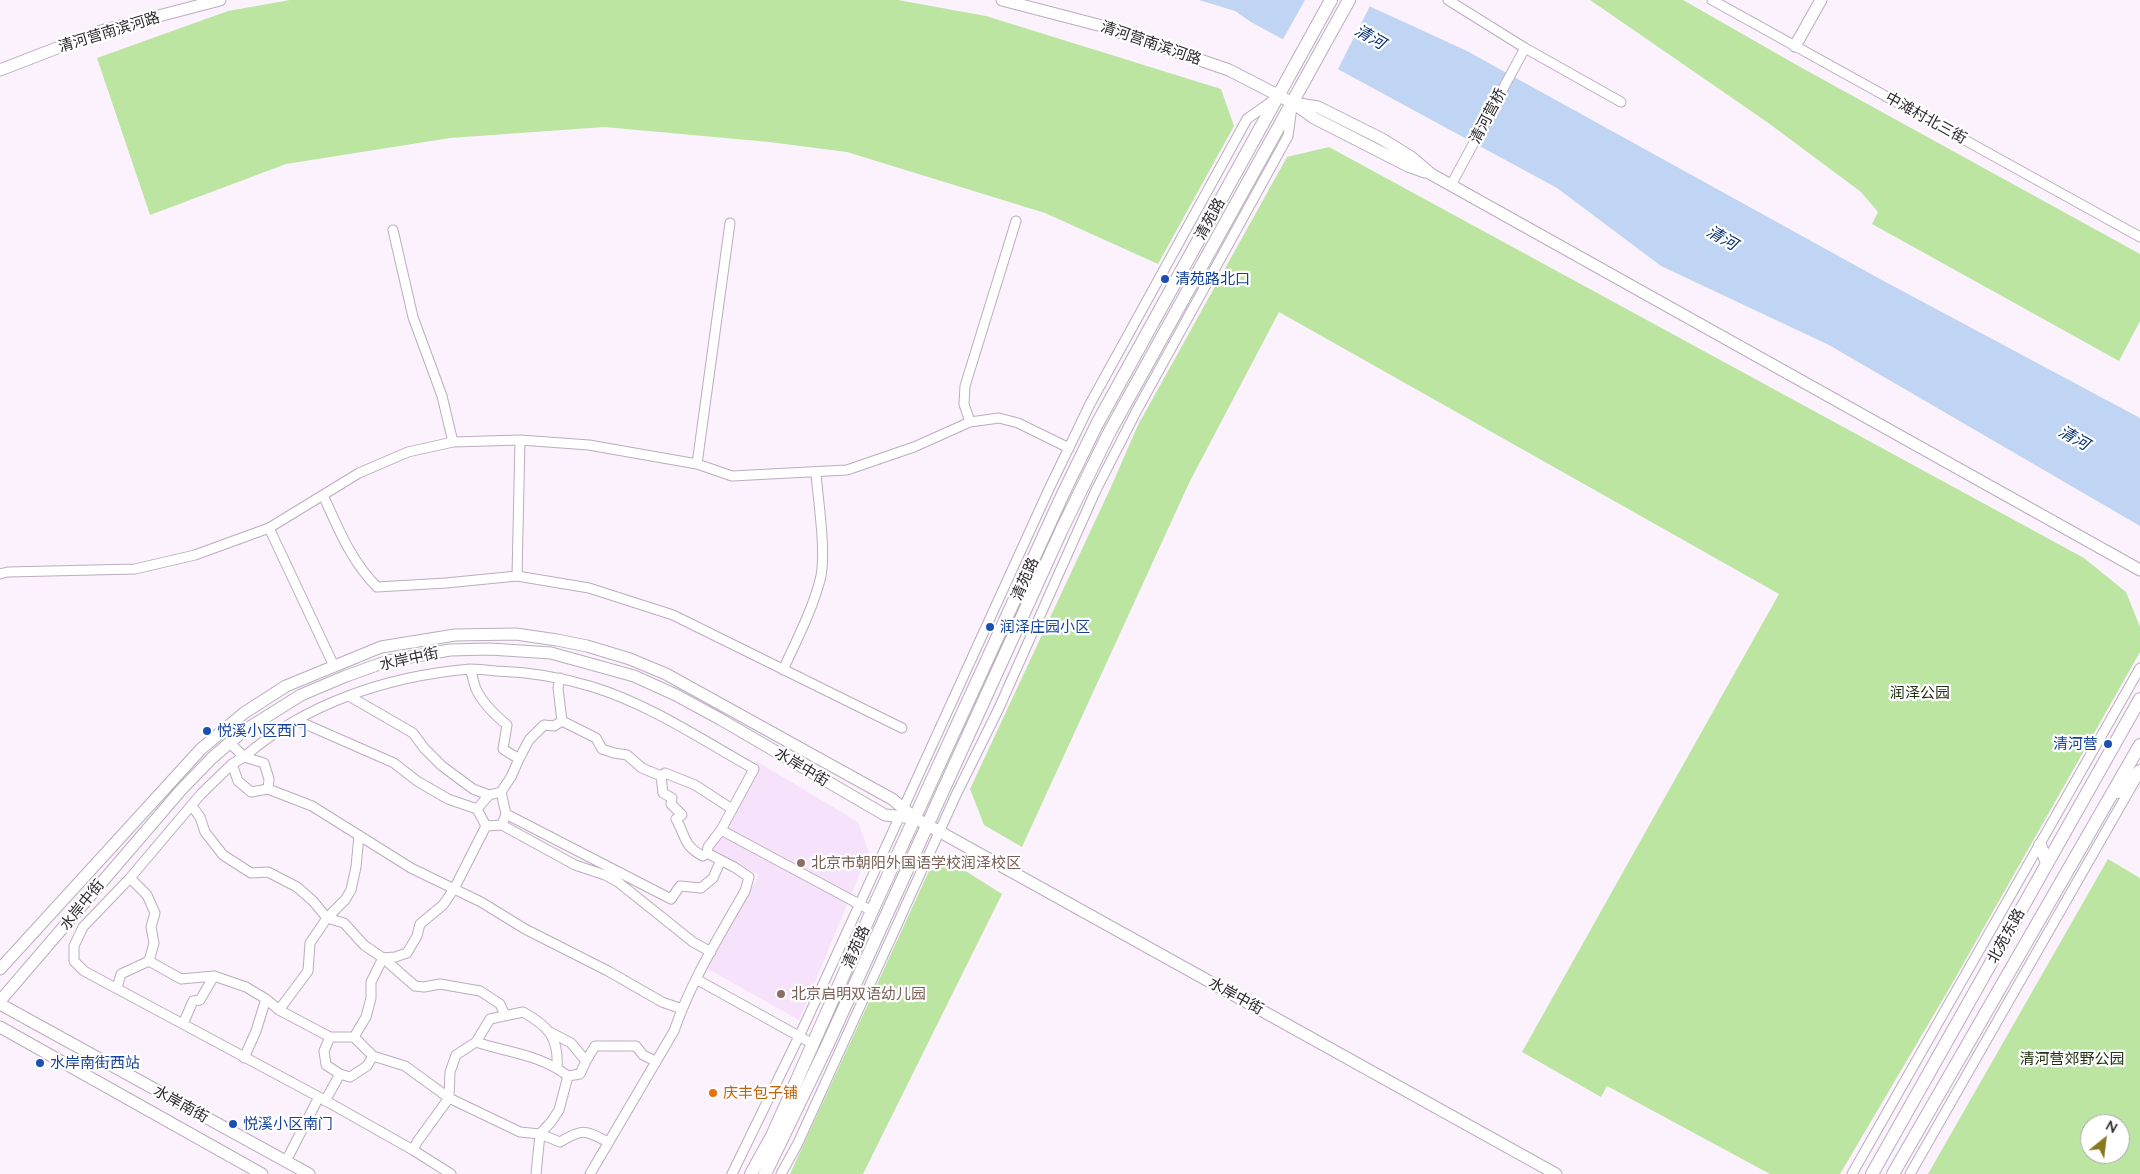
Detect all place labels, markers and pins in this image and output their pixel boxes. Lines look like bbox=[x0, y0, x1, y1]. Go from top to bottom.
place label: 清苑路北口 bbox=[1175, 270, 1250, 288]
marker: 清苑路北口 bbox=[1159, 273, 1171, 285]
place label: 润泽庄园小区 bbox=[1000, 618, 1090, 636]
marker: 润泽庄园小区 bbox=[984, 621, 996, 633]
place label: 悦溪小区西门 bbox=[217, 722, 307, 740]
marker: 悦溪小区西门 bbox=[201, 725, 213, 737]
place label: 清河营 bbox=[2053, 735, 2098, 753]
marker: 清河营 bbox=[2102, 738, 2114, 750]
place label: 北京市朝阳外国语学校润泽校区 bbox=[811, 854, 1021, 872]
marker: 北京市朝阳外国语学校润泽校区 bbox=[795, 857, 807, 869]
place label: 北京启明双语幼儿园 bbox=[791, 985, 926, 1003]
marker: 北京启明双语幼儿园 bbox=[775, 988, 787, 1000]
place label: 水岸南街西站 bbox=[50, 1054, 140, 1072]
marker: 水岸南街西站 bbox=[34, 1057, 46, 1069]
place label: 庆丰包子铺 bbox=[723, 1084, 798, 1102]
marker: 庆丰包子铺 bbox=[707, 1087, 719, 1099]
place label: 悦溪小区南门 bbox=[243, 1115, 333, 1133]
marker: 悦溪小区南门 bbox=[227, 1118, 239, 1130]

